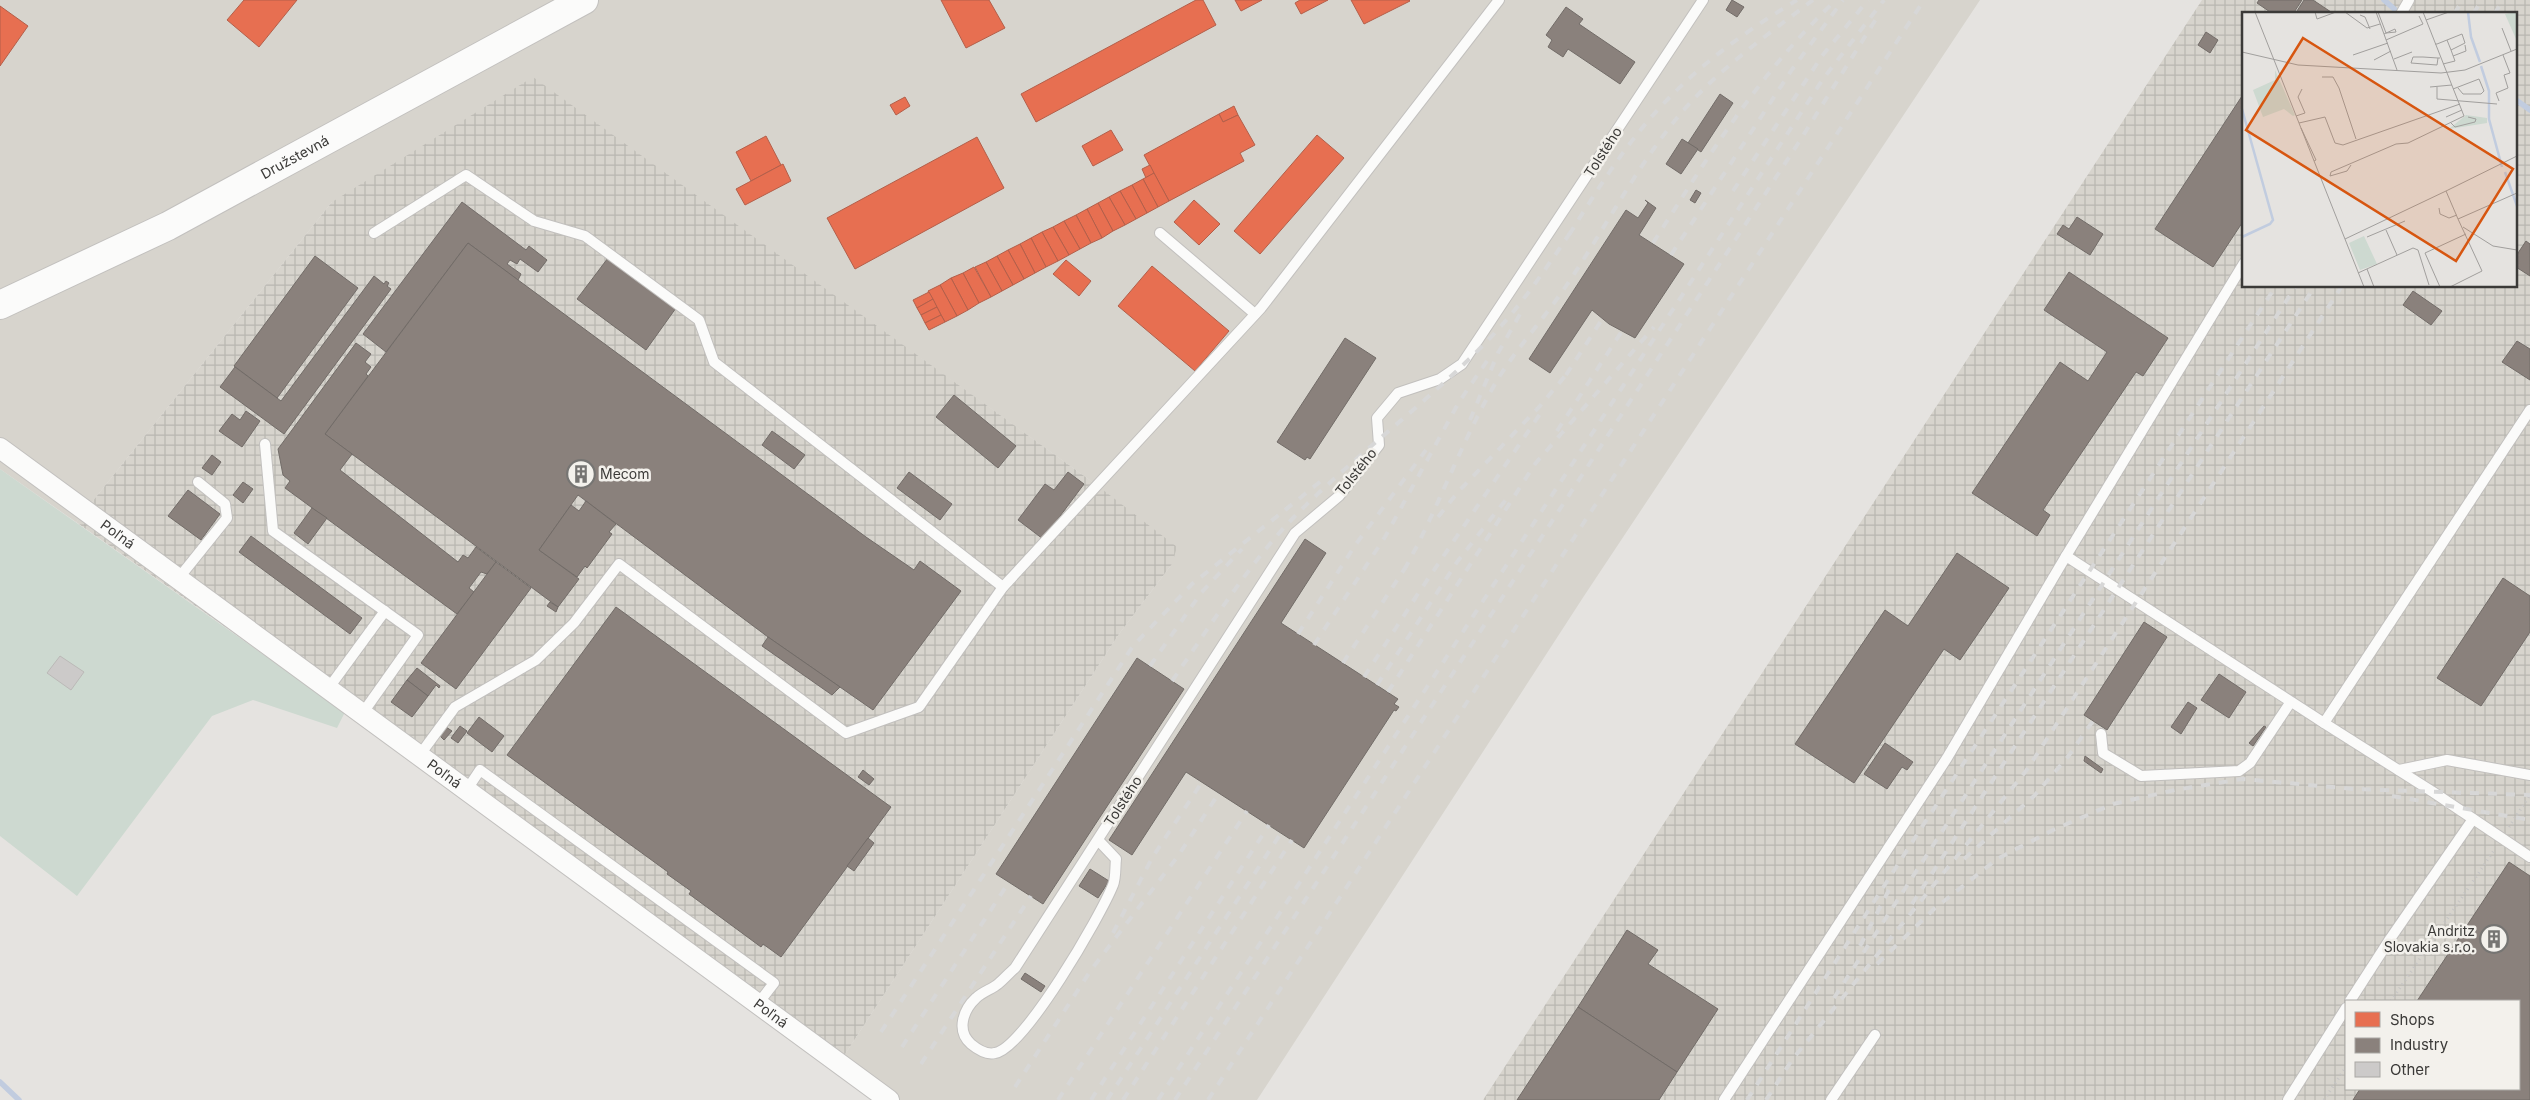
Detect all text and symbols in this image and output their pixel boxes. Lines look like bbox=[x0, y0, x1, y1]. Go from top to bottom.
inset map bbox=[2242, 12, 2518, 288]
street label: Tolstého bbox=[1580, 123, 1625, 180]
street label: Družstevná bbox=[258, 131, 332, 182]
street label: Tolstého bbox=[1331, 444, 1380, 499]
building icon: Mecom bbox=[566, 459, 596, 489]
place label: Mecom bbox=[600, 465, 649, 482]
street label: Poľná bbox=[98, 516, 138, 552]
street label: Poľná bbox=[424, 755, 465, 792]
street label: Tolstého bbox=[1100, 772, 1145, 829]
place label: Andritz Slovakia s.r.o. bbox=[2384, 922, 2475, 955]
building icon: Andritz Slovakia s.r.o. bbox=[2479, 924, 2509, 954]
street label: Poľná bbox=[751, 995, 792, 1031]
legend bbox=[2345, 1000, 2520, 1090]
text: Shops bbox=[2390, 1010, 2435, 1029]
text: Industry bbox=[2390, 1035, 2449, 1054]
text: Other bbox=[2390, 1060, 2430, 1079]

